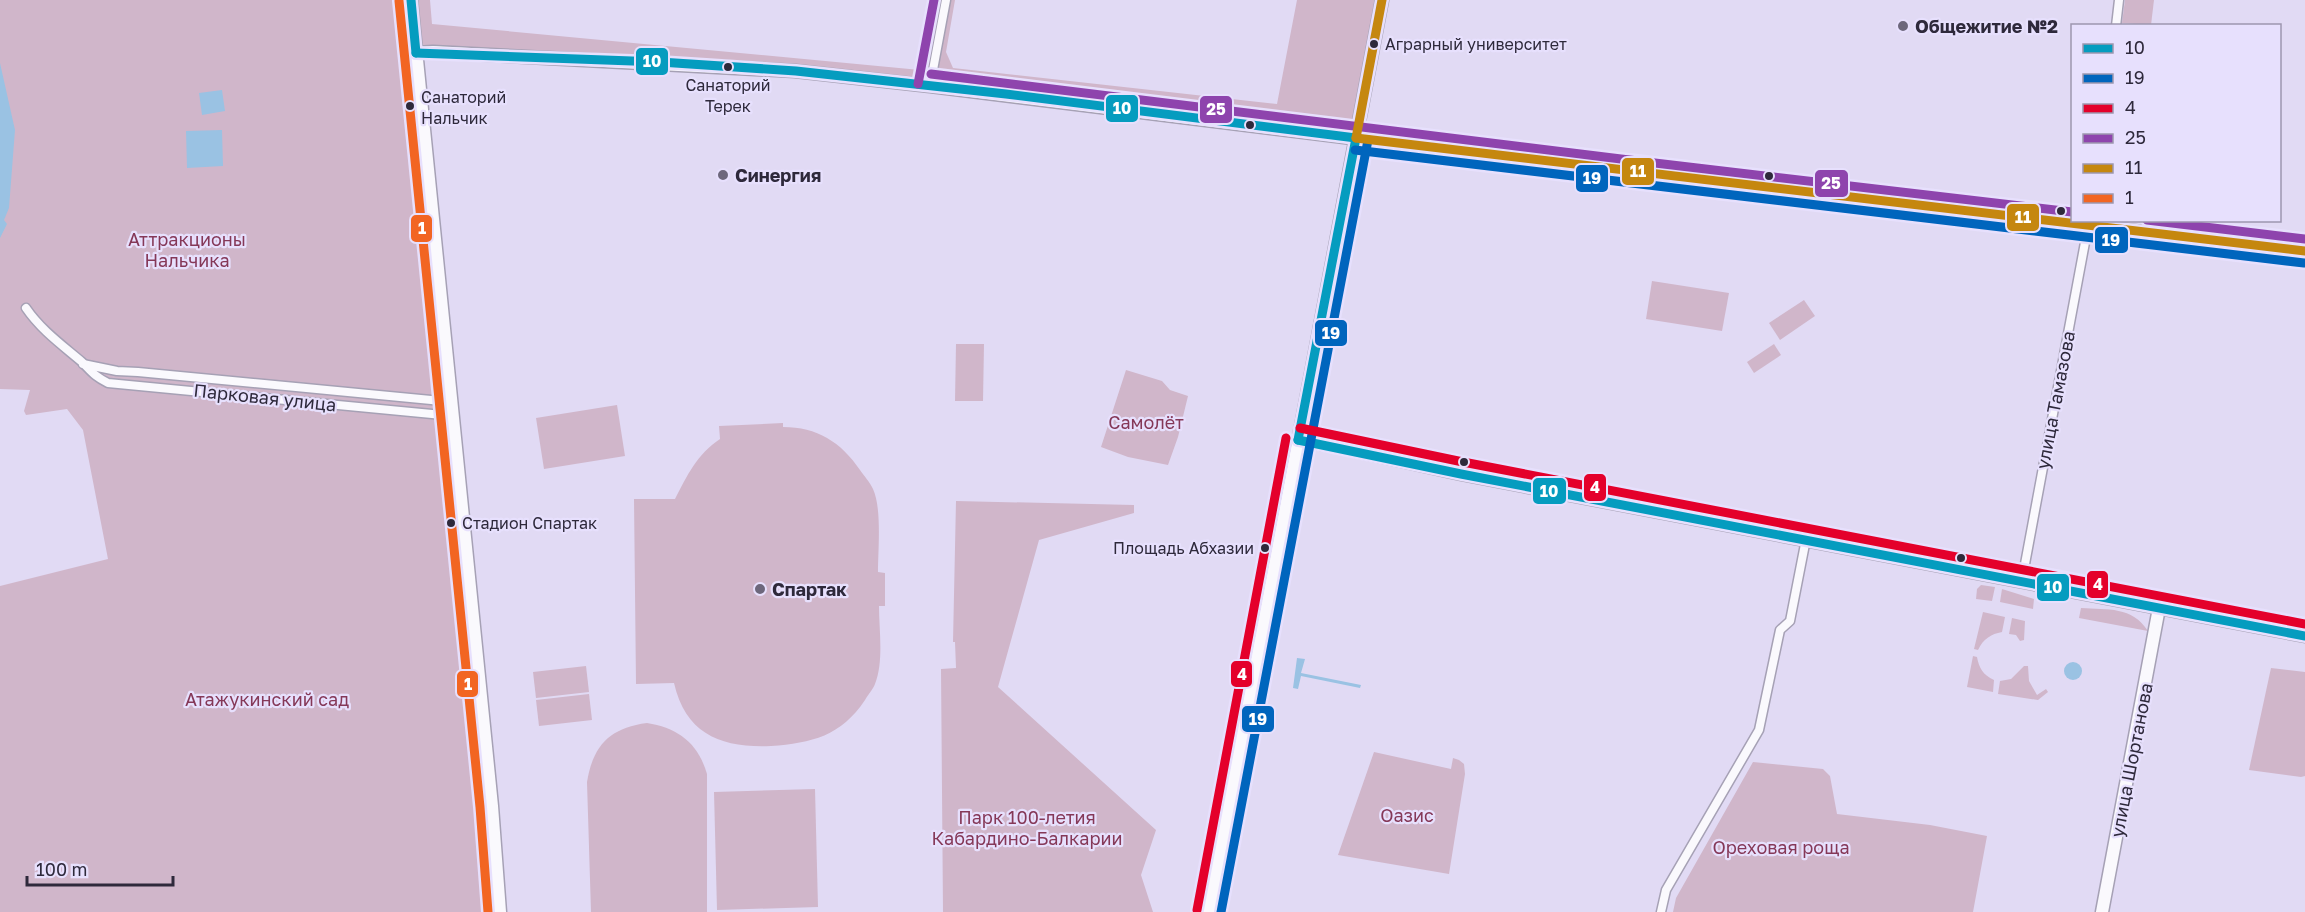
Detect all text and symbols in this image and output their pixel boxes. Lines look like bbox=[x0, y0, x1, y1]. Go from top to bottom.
place label: Общежитие №2 bbox=[1915, 15, 2058, 37]
marker: Общежитие №2 bbox=[1896, 19, 1910, 33]
legend bbox=[2071, 24, 2281, 222]
place label: Аграрный университет bbox=[1385, 34, 1567, 54]
text: 10 bbox=[2125, 36, 2145, 58]
marker: Аграрный университет bbox=[1368, 38, 1380, 50]
line badge: 10 bbox=[635, 47, 669, 76]
text: 10 bbox=[643, 51, 661, 71]
marker: Санаторий Терек bbox=[722, 61, 734, 73]
text: 19 bbox=[2125, 66, 2145, 88]
place label: Санаторий Терек bbox=[685, 75, 771, 116]
place label: Санаторий Нальчик bbox=[421, 87, 506, 128]
line badge: 10 bbox=[1105, 94, 1139, 123]
line badge: 25 bbox=[1199, 95, 1233, 124]
text: 4 bbox=[2125, 96, 2136, 118]
text: 10 bbox=[1113, 98, 1131, 118]
text: 25 bbox=[1206, 99, 1226, 119]
marker: Санаторий Нальчик bbox=[404, 100, 416, 112]
unlabelled marker bbox=[1244, 119, 1256, 131]
text: 25 bbox=[2125, 126, 2146, 148]
text: 11 bbox=[2125, 156, 2143, 178]
line badge: 11 bbox=[1621, 157, 1655, 186]
text: 11 bbox=[1630, 161, 1646, 181]
place label: Синергия bbox=[735, 164, 821, 186]
line badge: 19 bbox=[1575, 164, 1609, 193]
marker: Синергия bbox=[716, 168, 730, 182]
text: 19 bbox=[1583, 168, 1601, 188]
line badge: 25 bbox=[1814, 169, 1849, 198]
unlabelled marker bbox=[1763, 170, 1775, 182]
text: 25 bbox=[1821, 173, 1841, 193]
text: 1 bbox=[2125, 186, 2134, 208]
line badge: 11 bbox=[2006, 203, 2040, 232]
unlabelled marker bbox=[2055, 205, 2067, 217]
text: 11 bbox=[2015, 207, 2031, 227]
line badge: 1 bbox=[410, 214, 433, 243]
text: 1 bbox=[418, 218, 426, 238]
line badge: 19 bbox=[2094, 226, 2129, 254]
park label: Аттракционы Нальчика bbox=[128, 228, 246, 271]
text: 19 bbox=[2102, 230, 2120, 250]
line badge: 19 bbox=[1314, 319, 1348, 347]
text: 19 bbox=[1322, 323, 1340, 343]
street label: улица Тамазова bbox=[2031, 329, 2079, 471]
street label: Парковая улица bbox=[193, 379, 337, 415]
park label: Самолёт bbox=[1108, 411, 1184, 433]
unlabelled marker bbox=[1458, 456, 1470, 468]
line badge: 4 bbox=[1583, 473, 1607, 502]
line badge: 10 bbox=[1532, 477, 1567, 505]
text: 4 bbox=[1590, 477, 1600, 497]
text: 10 bbox=[1540, 481, 1558, 501]
place label: Стадион Спартак bbox=[462, 513, 597, 533]
marker: Стадион Спартак bbox=[445, 517, 457, 529]
place label: Площадь Абхазии bbox=[1113, 538, 1254, 558]
marker: Площадь Абхазии bbox=[1259, 542, 1271, 554]
unlabelled marker bbox=[1955, 552, 1967, 564]
line badge: 4 bbox=[2086, 570, 2109, 599]
line badge: 10 bbox=[2036, 573, 2070, 602]
text: 4 bbox=[2093, 574, 2103, 594]
text: 10 bbox=[2044, 577, 2062, 597]
place label: Спартак bbox=[772, 578, 847, 600]
marker: Спартак bbox=[753, 582, 767, 596]
line badge: 4 bbox=[1230, 660, 1253, 688]
text: 4 bbox=[1237, 664, 1247, 684]
line badge: 1 bbox=[456, 670, 479, 698]
text: 1 bbox=[464, 674, 472, 694]
street label: улица Шортанова bbox=[2105, 681, 2157, 839]
park label: Атажукинский сад bbox=[185, 688, 349, 710]
line badge: 19 bbox=[1241, 705, 1275, 733]
text: 19 bbox=[1249, 709, 1267, 729]
park label: Оазис bbox=[1380, 804, 1434, 826]
park label: Парк 100-летия Кабардино-Балкарии bbox=[932, 806, 1122, 849]
park label: Ореховая роща bbox=[1712, 836, 1850, 858]
scale bar bbox=[27, 849, 172, 887]
text: 100 m bbox=[36, 858, 87, 880]

